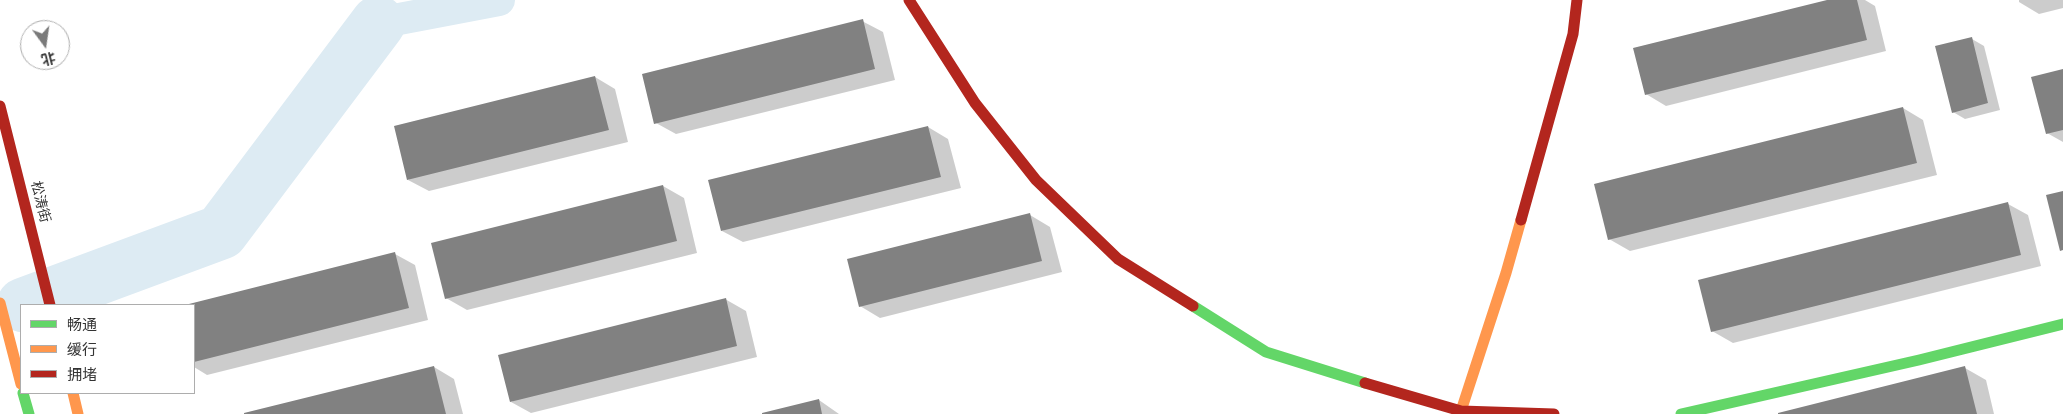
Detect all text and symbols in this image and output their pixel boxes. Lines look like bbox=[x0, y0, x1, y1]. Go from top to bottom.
north arrow bbox=[20, 20, 70, 70]
text: 北 bbox=[39, 48, 57, 69]
street label: 松涛街 bbox=[27, 180, 53, 224]
legend bbox=[20, 304, 195, 394]
text: 畅通 bbox=[67, 315, 97, 334]
text: 缓行 bbox=[67, 340, 97, 359]
text: 拥堵 bbox=[67, 365, 97, 384]

